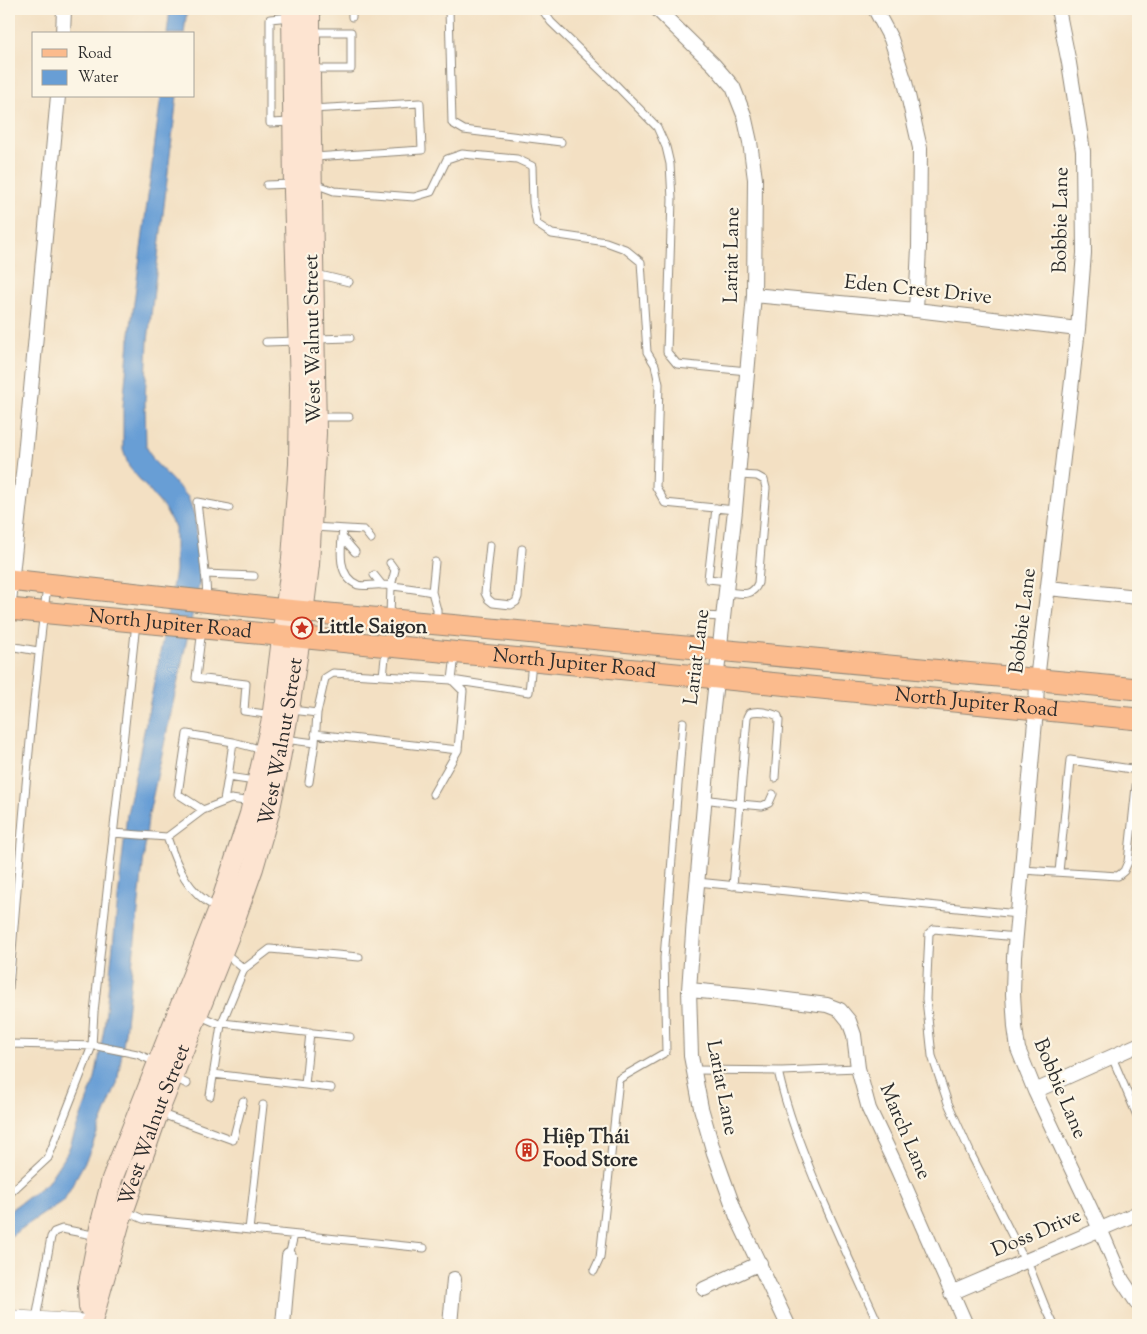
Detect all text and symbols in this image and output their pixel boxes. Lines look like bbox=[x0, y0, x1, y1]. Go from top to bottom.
legend bbox=[32, 32, 195, 98]
text: Road bbox=[78, 44, 112, 65]
text: Water bbox=[78, 68, 119, 89]
street label: Bobbie Lane bbox=[1047, 167, 1077, 273]
street label: Lariat Lane bbox=[718, 206, 748, 304]
street label: West Walnut Street bbox=[298, 253, 330, 424]
street label: Eden Crest Drive bbox=[843, 269, 993, 313]
street label: Bobbie Lane bbox=[1003, 566, 1045, 676]
street label: North Jupiter Road bbox=[87, 602, 253, 647]
street label: Lariat Lane bbox=[678, 607, 718, 707]
place label: Little Saigon bbox=[318, 614, 428, 643]
place icon: Little Saigon bbox=[290, 616, 314, 640]
street label: North Jupiter Road bbox=[491, 642, 657, 686]
street label: West Walnut Street bbox=[252, 656, 311, 829]
street label: North Jupiter Road bbox=[893, 681, 1059, 726]
street label: Bobbie Lane bbox=[1025, 1034, 1093, 1144]
street label: Lariat Lane bbox=[698, 1038, 744, 1138]
street label: West Walnut Street bbox=[112, 1040, 199, 1210]
street label: March Lane bbox=[871, 1079, 937, 1185]
place label: Hiệp Thái Food Store bbox=[543, 1124, 638, 1176]
building icon: Hiệp Thái Food Store bbox=[515, 1138, 539, 1162]
street label: Doss Drive bbox=[988, 1202, 1086, 1266]

